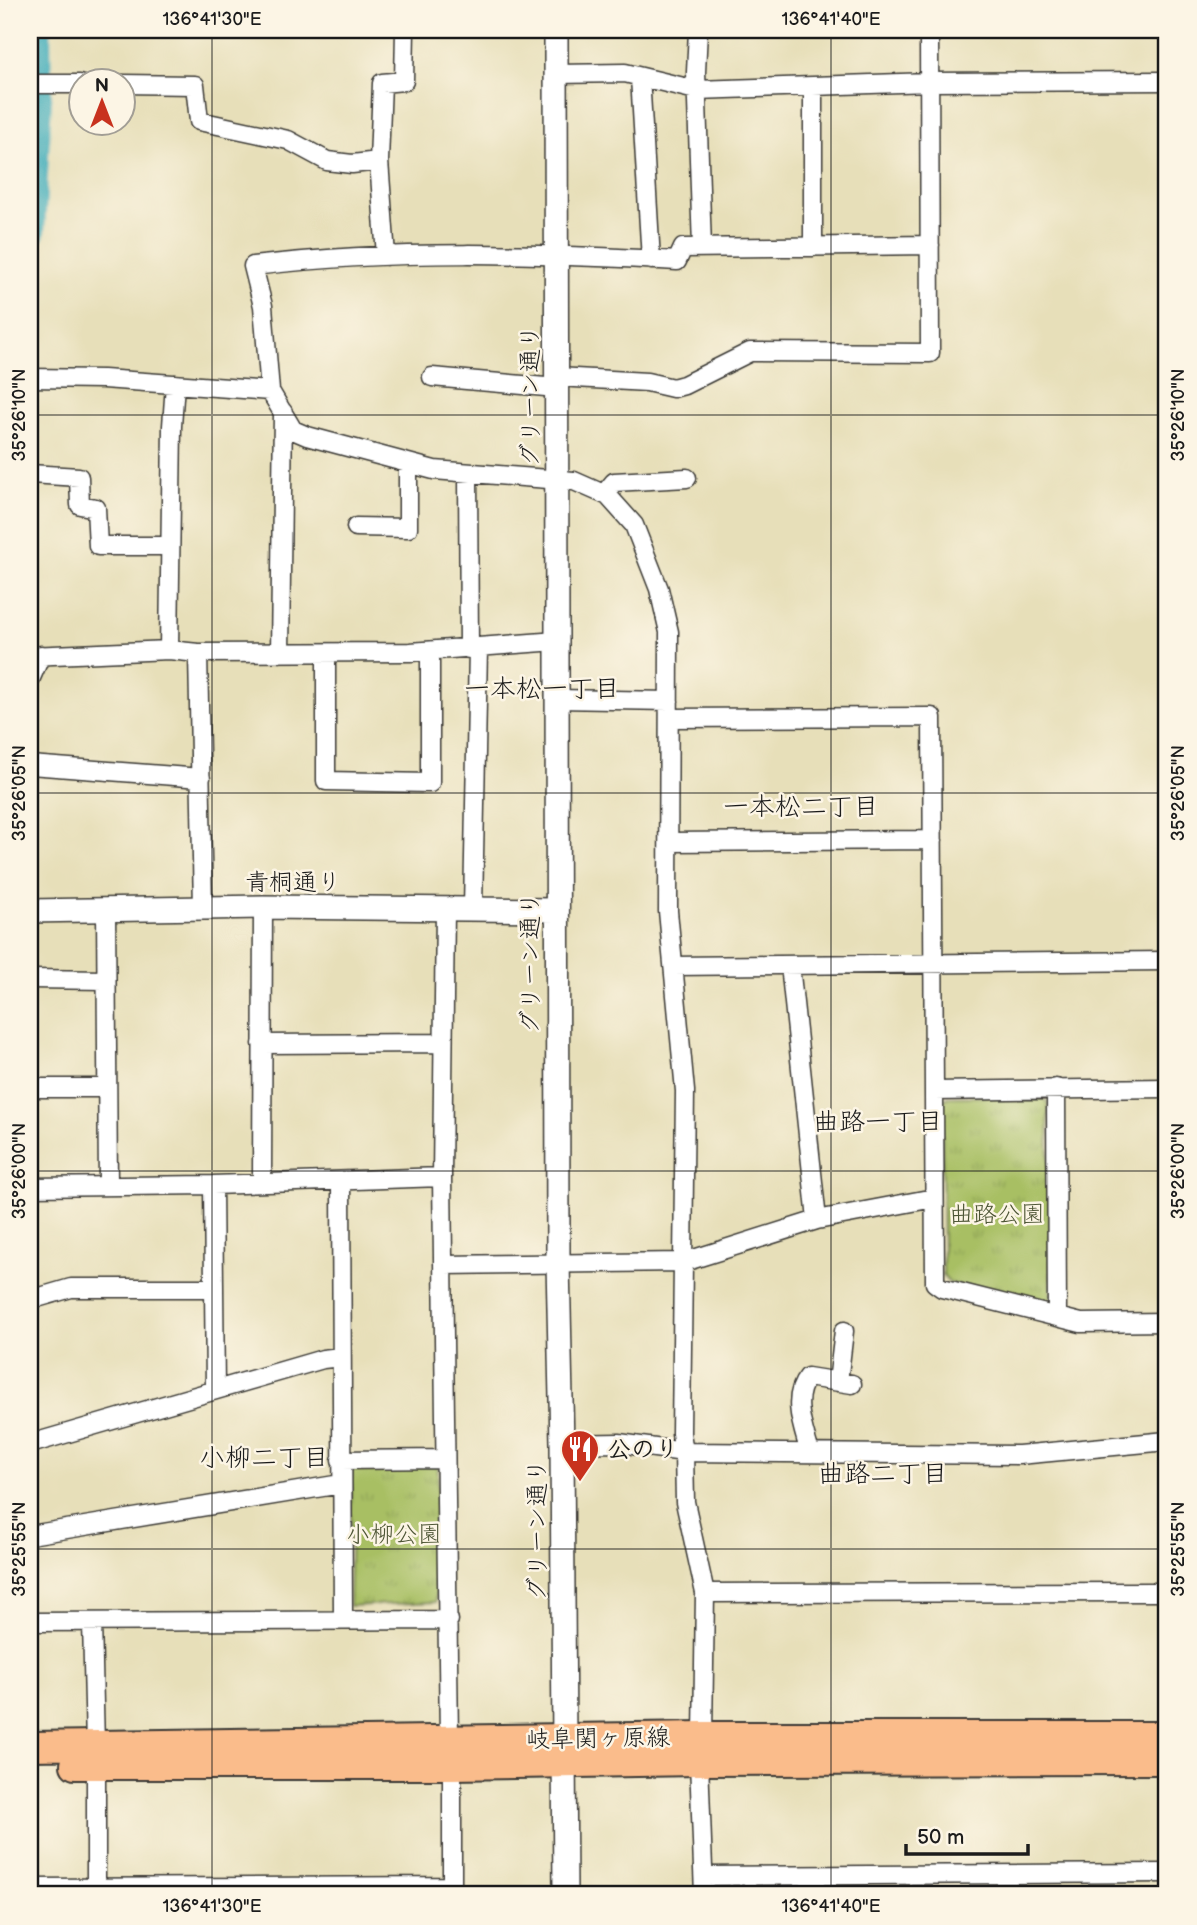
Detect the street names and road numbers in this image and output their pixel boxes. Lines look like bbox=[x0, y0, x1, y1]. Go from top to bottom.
street label: グリーン通り bbox=[516, 325, 545, 467]
street label: 青桐通り bbox=[245, 868, 341, 897]
street label: グリーン通り bbox=[516, 892, 545, 1034]
street label: グリーン通り bbox=[523, 1459, 552, 1601]
street label: 岐阜関ヶ原線 bbox=[526, 1723, 670, 1754]

